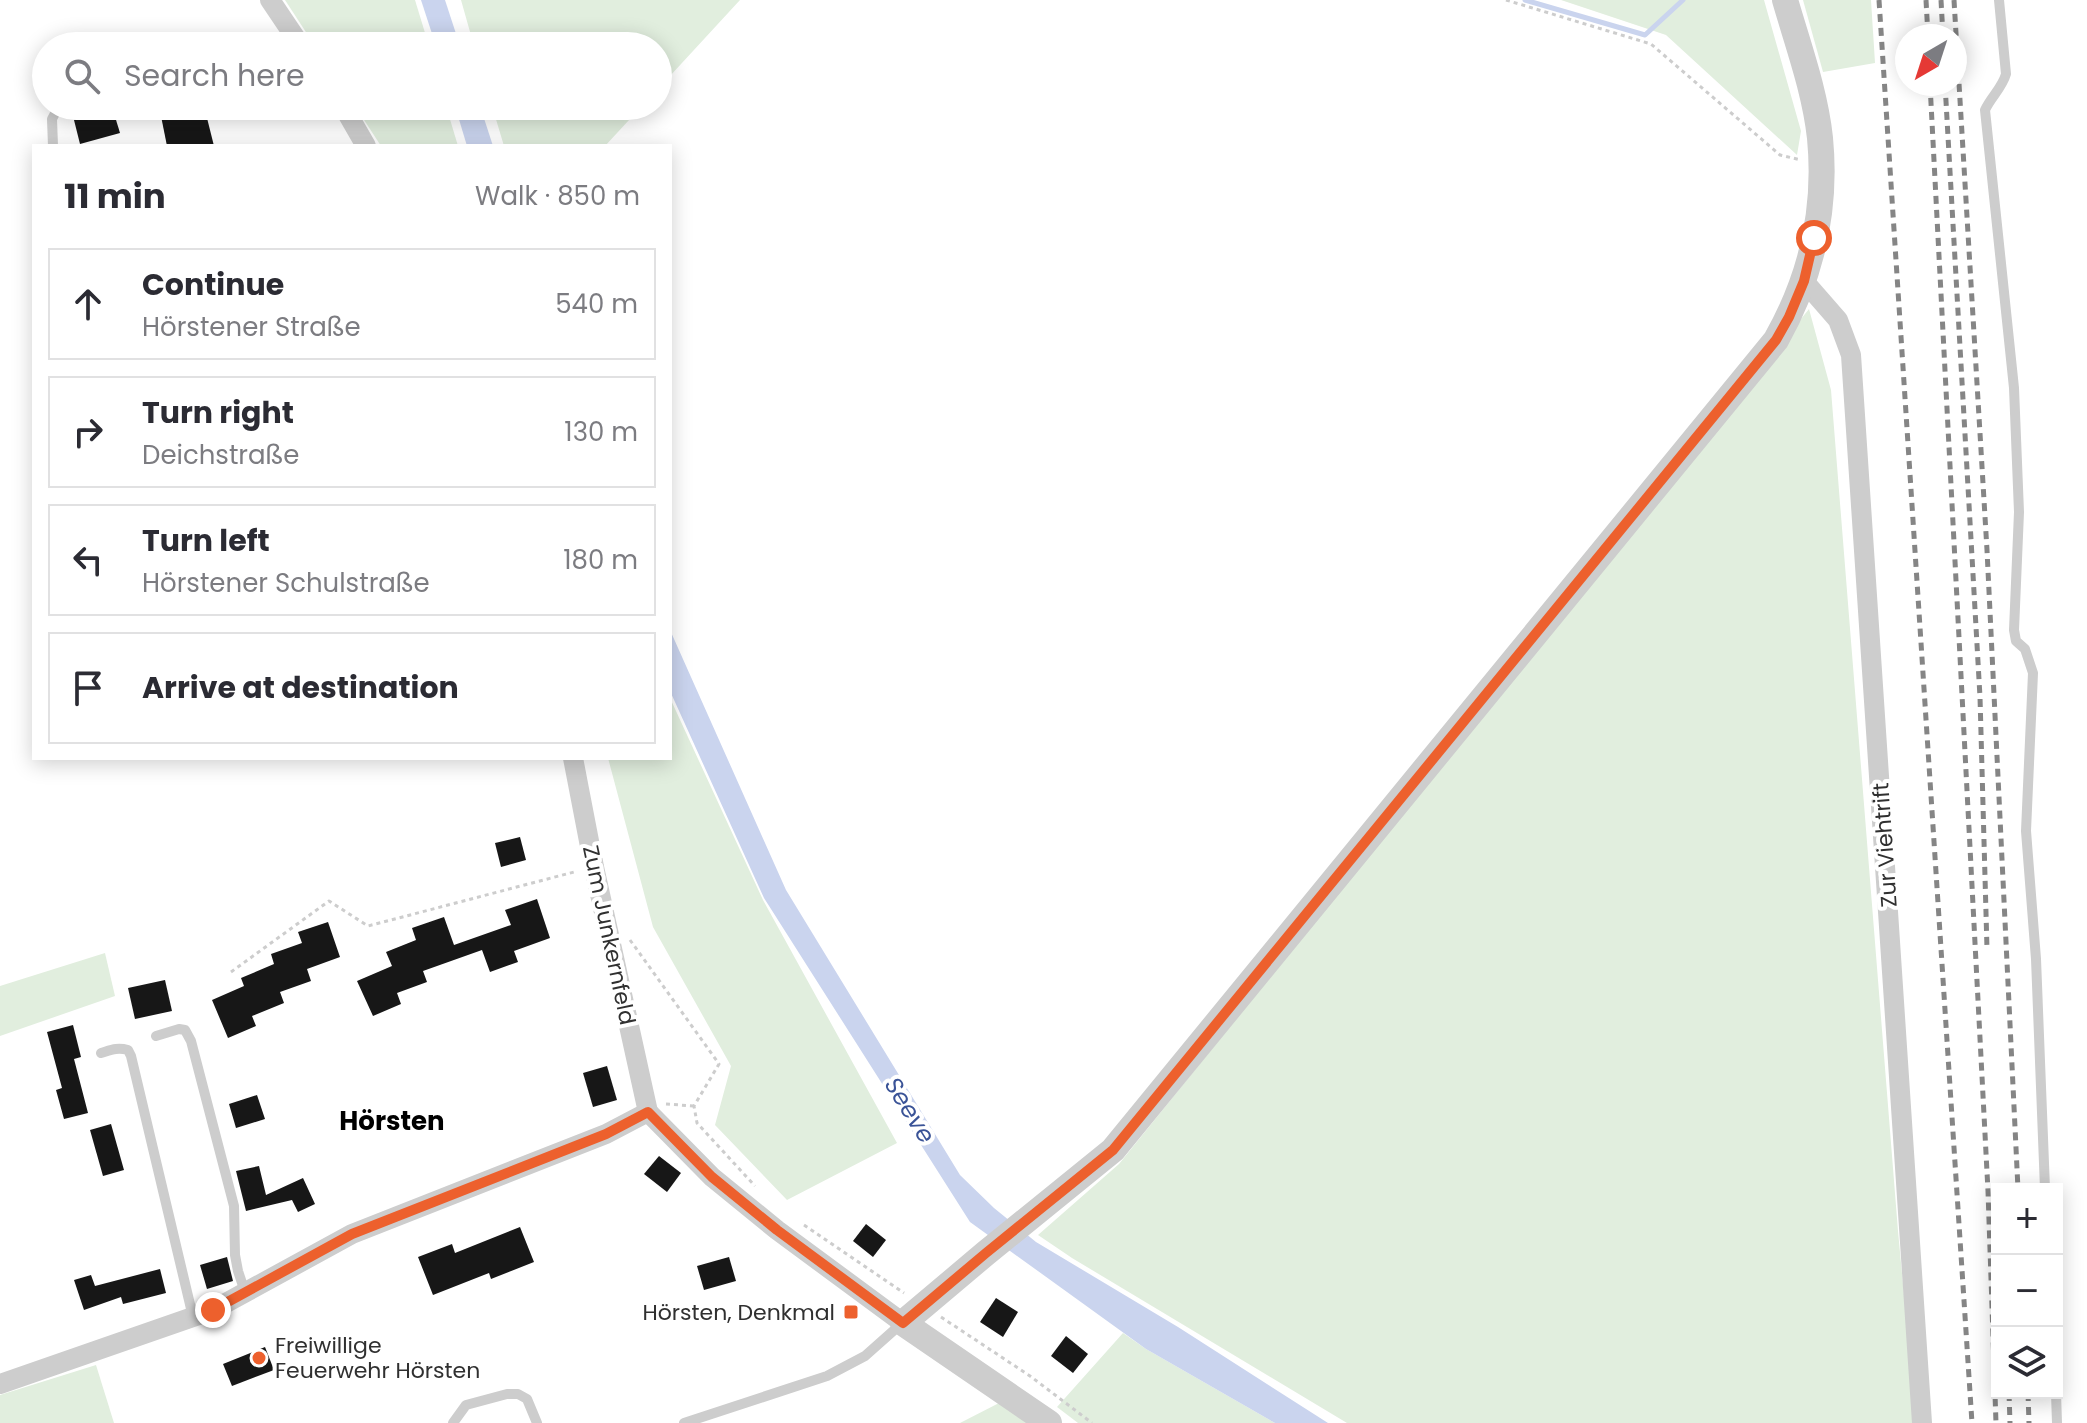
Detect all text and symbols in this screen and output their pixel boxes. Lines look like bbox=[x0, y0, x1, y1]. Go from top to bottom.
north arrow bbox=[1895, 24, 1967, 96]
search box bbox=[32, 32, 672, 120]
icon: search bbox=[60, 54, 104, 98]
text: Search here bbox=[124, 54, 305, 97]
text: 11 min bbox=[64, 172, 166, 220]
text: Walk · 850 m bbox=[475, 178, 640, 214]
route start bbox=[1796, 220, 1832, 256]
text: Continue bbox=[142, 263, 284, 306]
icon: ahead bbox=[66, 282, 110, 326]
text: 540 m bbox=[555, 286, 638, 322]
text: Hörstener Straße bbox=[142, 309, 361, 345]
text: Turn right bbox=[142, 391, 294, 434]
icon: right bbox=[66, 410, 110, 454]
text: 130 m bbox=[564, 414, 638, 450]
text: Deichstraße bbox=[142, 437, 299, 473]
text: Turn left bbox=[142, 519, 270, 562]
icon: left bbox=[66, 538, 110, 582]
text: 180 m bbox=[563, 542, 638, 578]
text: Hörstener Schulstraße bbox=[142, 565, 430, 601]
icon: arrive bbox=[66, 666, 110, 710]
text: Arrive at destination bbox=[142, 666, 459, 709]
street label: Zur Viehtrift bbox=[1865, 782, 1905, 908]
street label: Zum Junkernfeld bbox=[575, 842, 643, 1028]
water label: Seeve bbox=[877, 1071, 943, 1149]
district label: Hörsten bbox=[339, 1103, 445, 1139]
map controls bbox=[1991, 1183, 2063, 1399]
button: + bbox=[1991, 1183, 2063, 1255]
button: − bbox=[1991, 1255, 2063, 1327]
route end bbox=[195, 1292, 231, 1328]
place label: Hörsten, Denkmal bbox=[642, 1297, 835, 1328]
marker: Hörsten, Denkmal bbox=[842, 1303, 860, 1321]
button: layers bbox=[1991, 1327, 2063, 1399]
place label: Freiwillige Feuerwehr Hörsten bbox=[275, 1330, 480, 1386]
marker: Freiwillige Feuerwehr Hörsten bbox=[250, 1349, 268, 1367]

